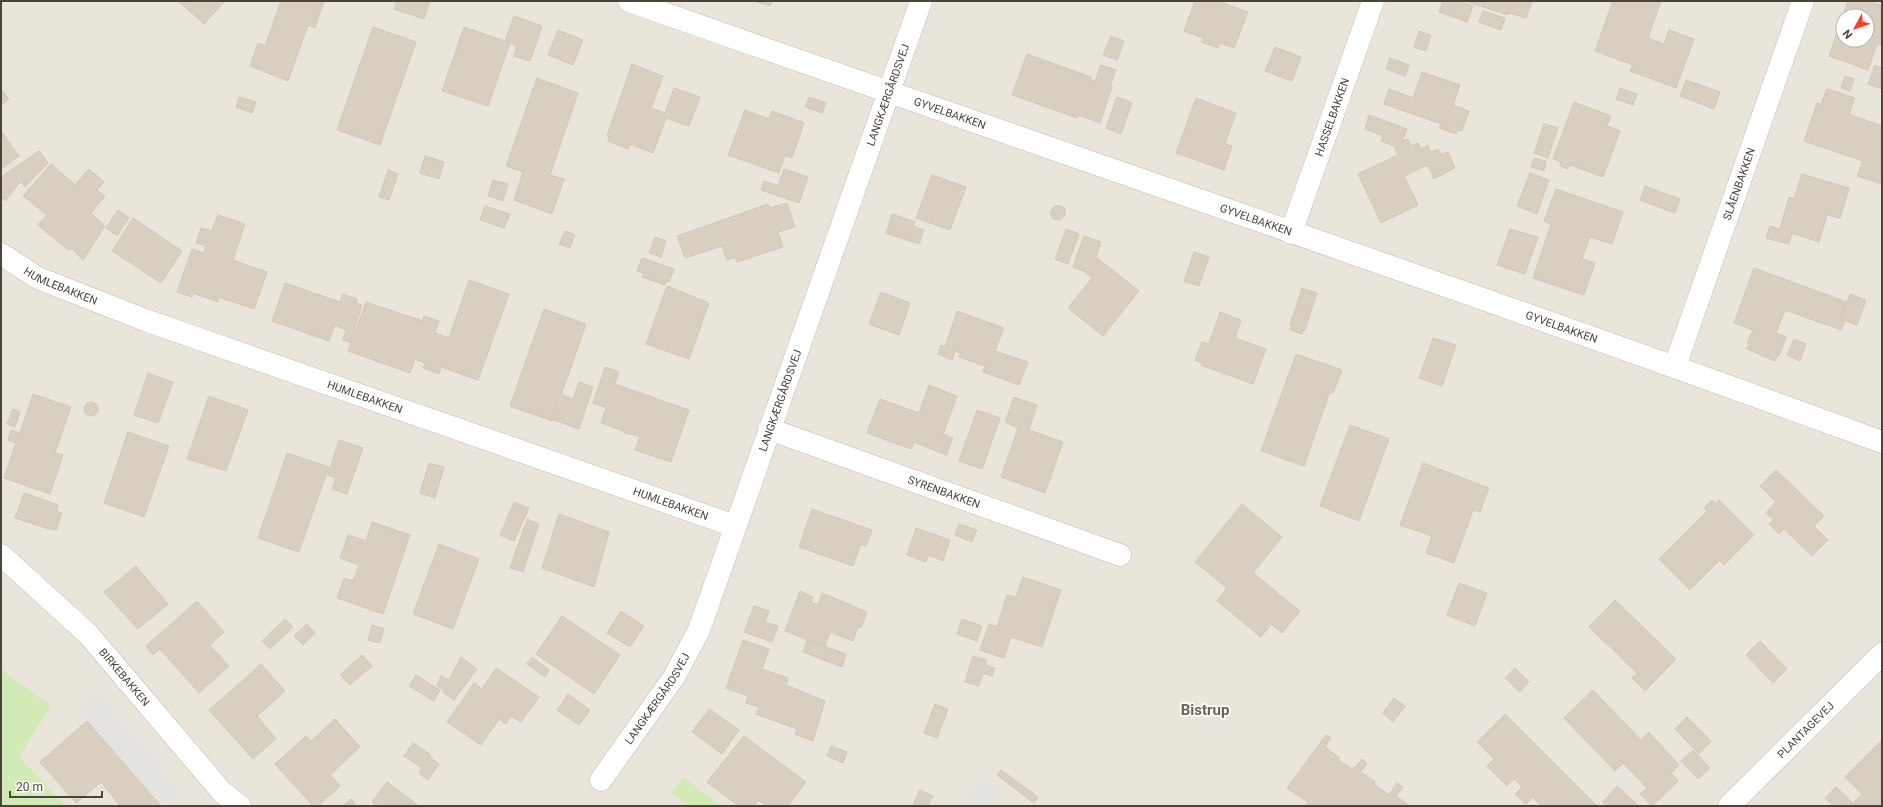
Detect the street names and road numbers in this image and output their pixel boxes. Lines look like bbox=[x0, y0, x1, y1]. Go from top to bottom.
street label: LANGKÆRGÅRDSVEJ bbox=[864, 42, 912, 148]
street label: HASSELBAKKEN bbox=[1312, 76, 1352, 158]
street label: GYVELBAKKEN bbox=[912, 95, 988, 132]
street label: SLÅENBAKKEN bbox=[1720, 146, 1758, 222]
street label: GYVELBAKKEN bbox=[1218, 201, 1294, 238]
street label: HUMLEBAKKEN bbox=[21, 264, 99, 307]
street label: GYVELBAKKEN bbox=[1524, 308, 1599, 346]
street label: LANGKÆRGÅRDSVEJ bbox=[756, 348, 804, 453]
street label: HUMLEBAKKEN bbox=[326, 378, 404, 416]
street label: SYRENBAKKEN bbox=[906, 473, 982, 511]
street label: HUMLEBAKKEN bbox=[631, 484, 710, 523]
street label: BIRKEBAKKEN bbox=[96, 645, 153, 709]
street label: LANGKÆRGÅRDSVEJ bbox=[622, 651, 692, 747]
street label: PLANTAGEVEJ bbox=[1775, 699, 1837, 761]

